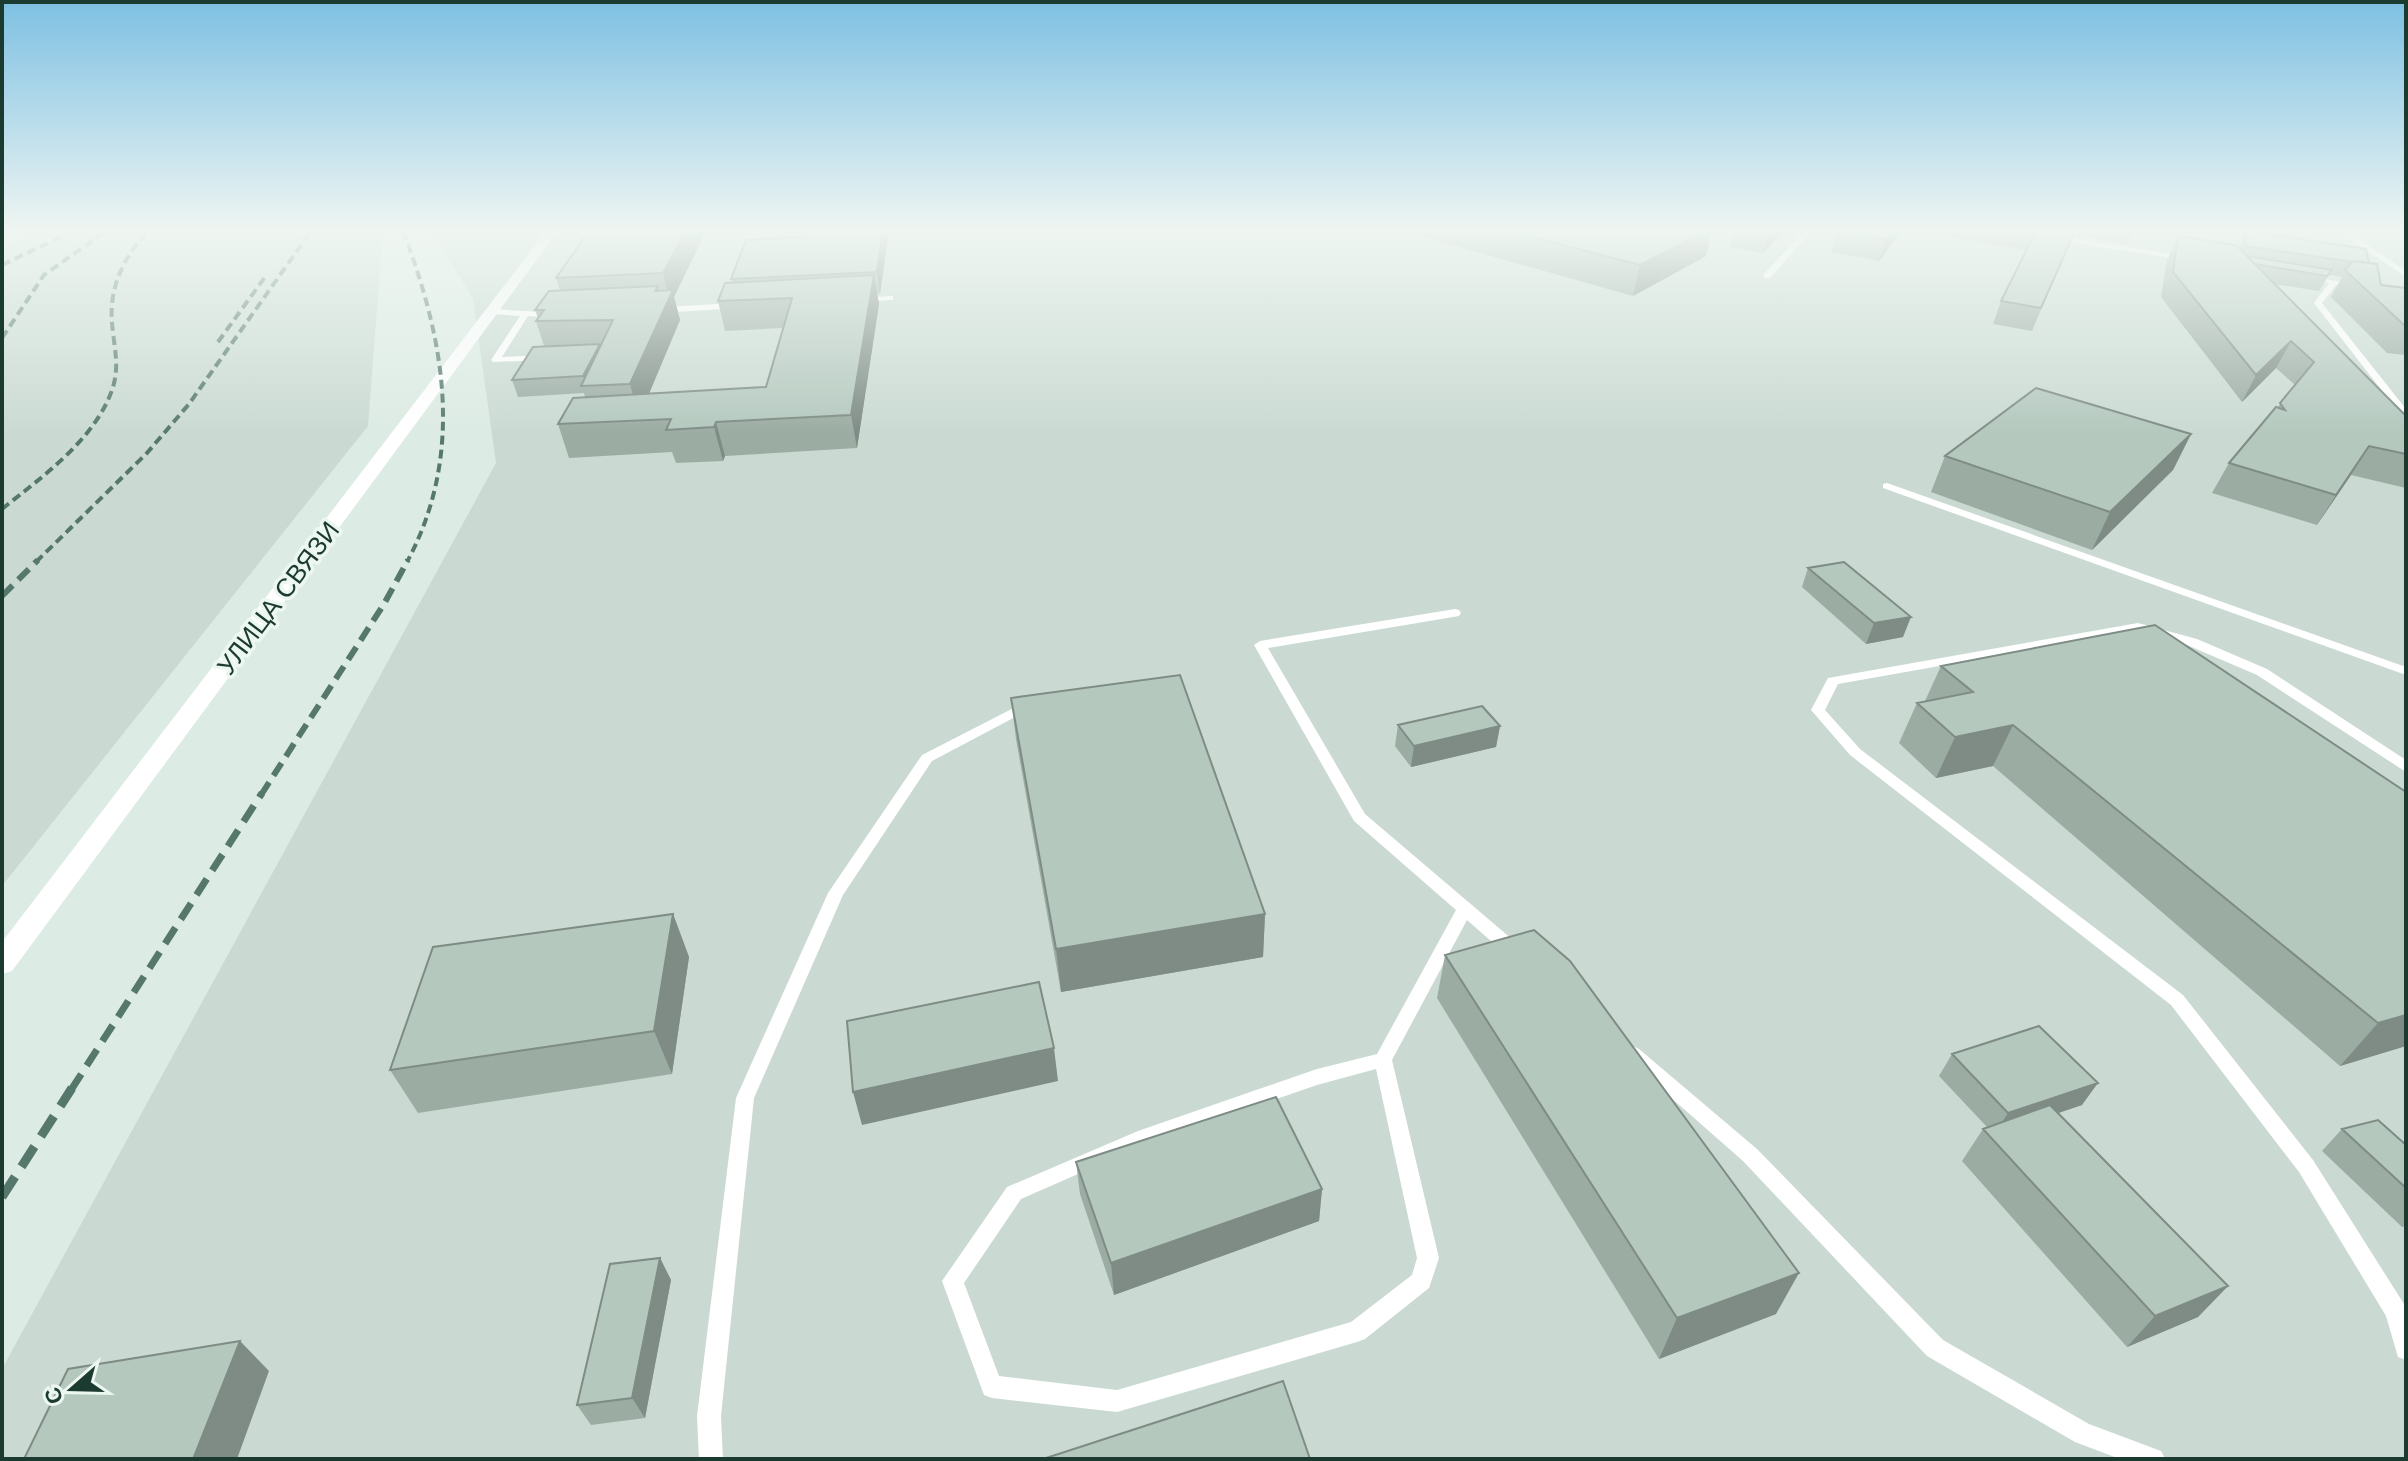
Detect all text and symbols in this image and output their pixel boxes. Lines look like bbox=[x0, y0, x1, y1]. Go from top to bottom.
street label: УЛИЦА СВЯЗИ bbox=[211, 516, 345, 680]
north arrow bbox=[32, 1349, 112, 1429]
text: С bbox=[39, 1384, 68, 1407]

